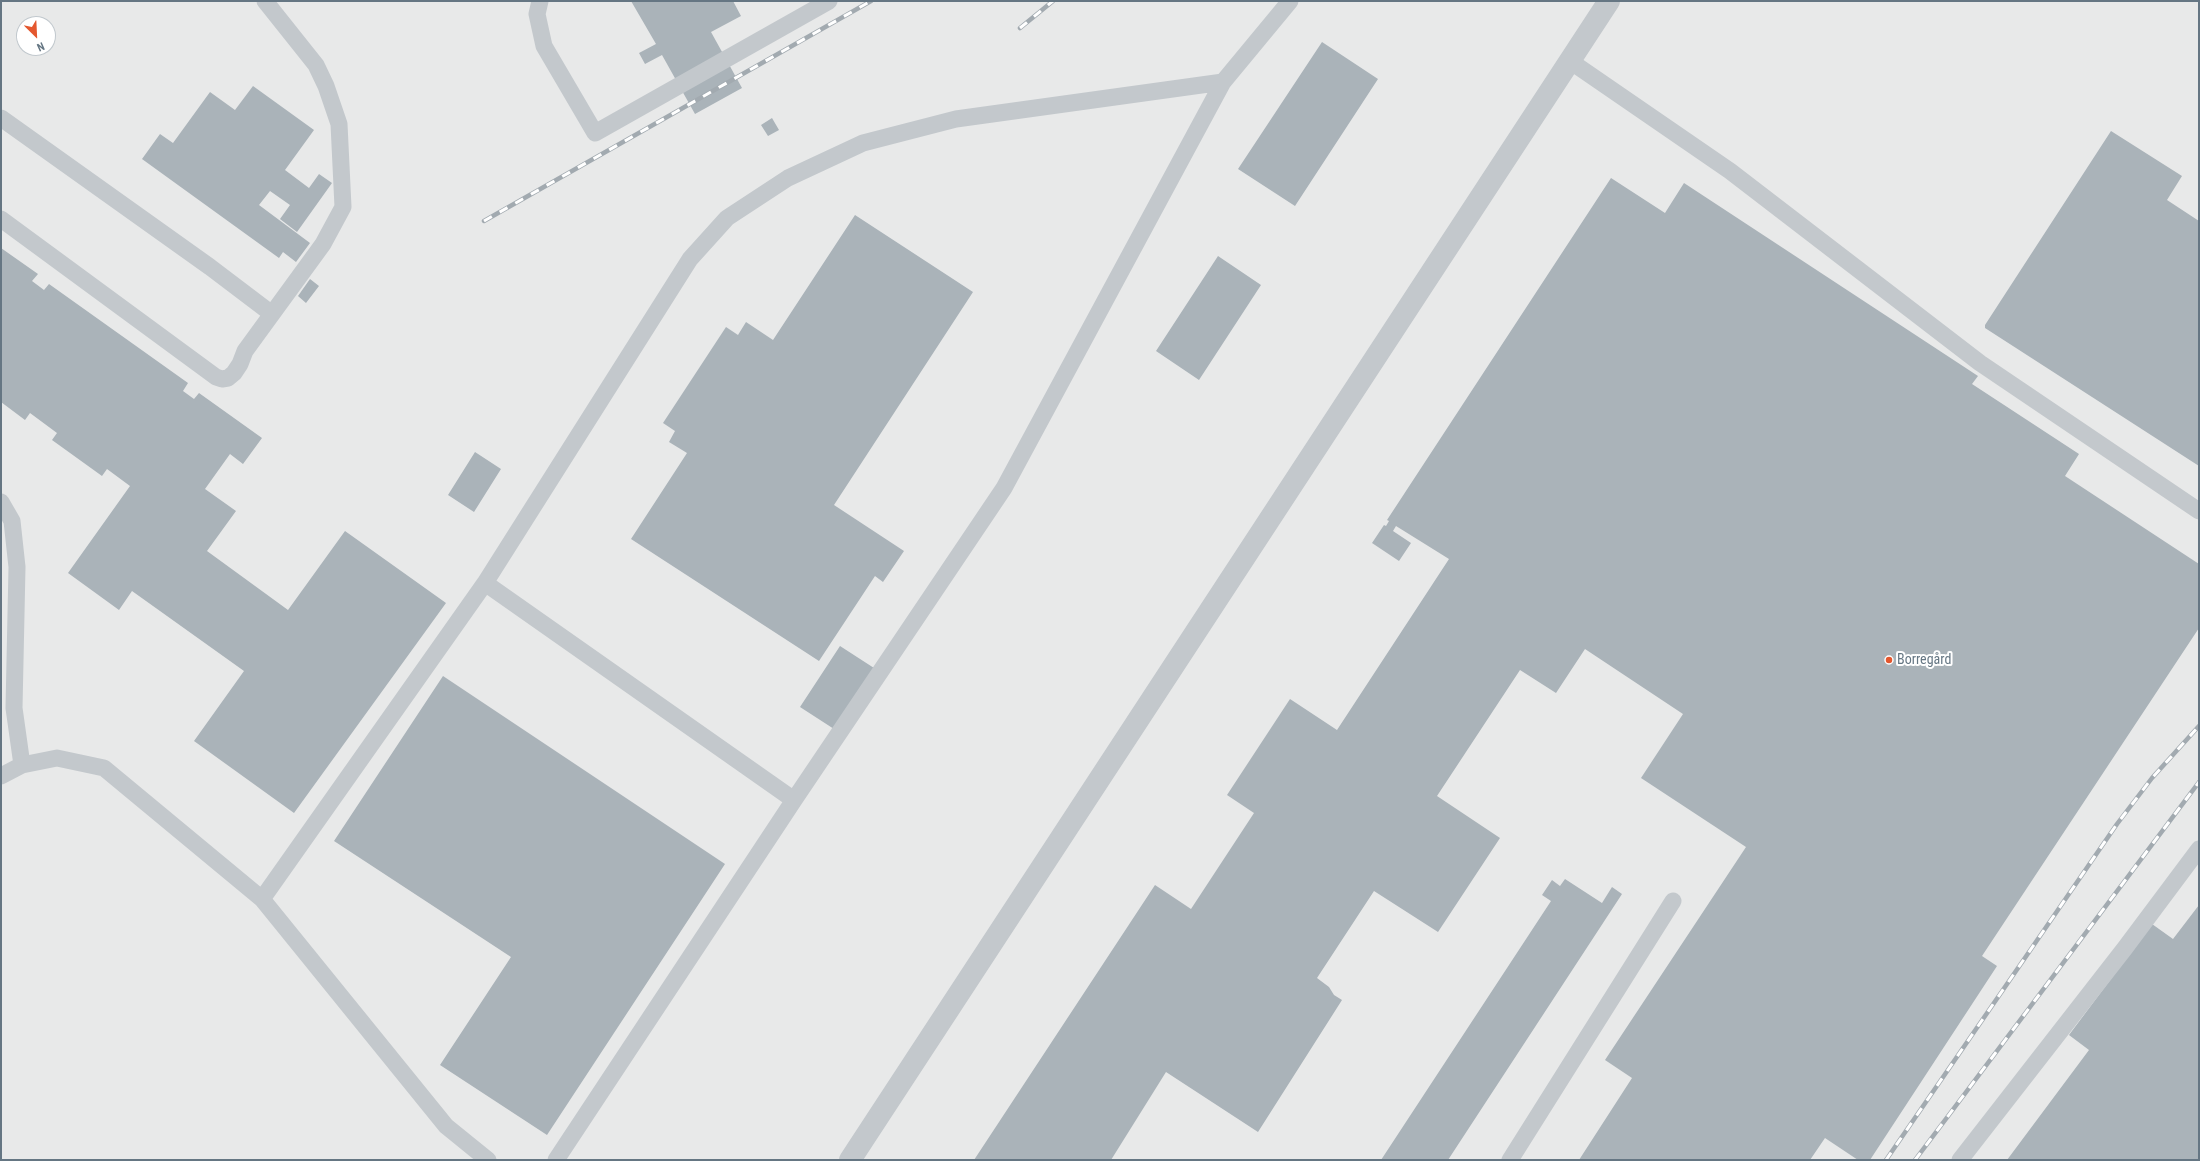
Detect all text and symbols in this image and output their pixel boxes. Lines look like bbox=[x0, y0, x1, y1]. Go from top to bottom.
north arrow bbox=[16, 16, 56, 56]
text: N bbox=[35, 39, 46, 54]
place label: Borregård bbox=[1897, 652, 1951, 668]
marker: Borregård bbox=[1884, 655, 1894, 665]

